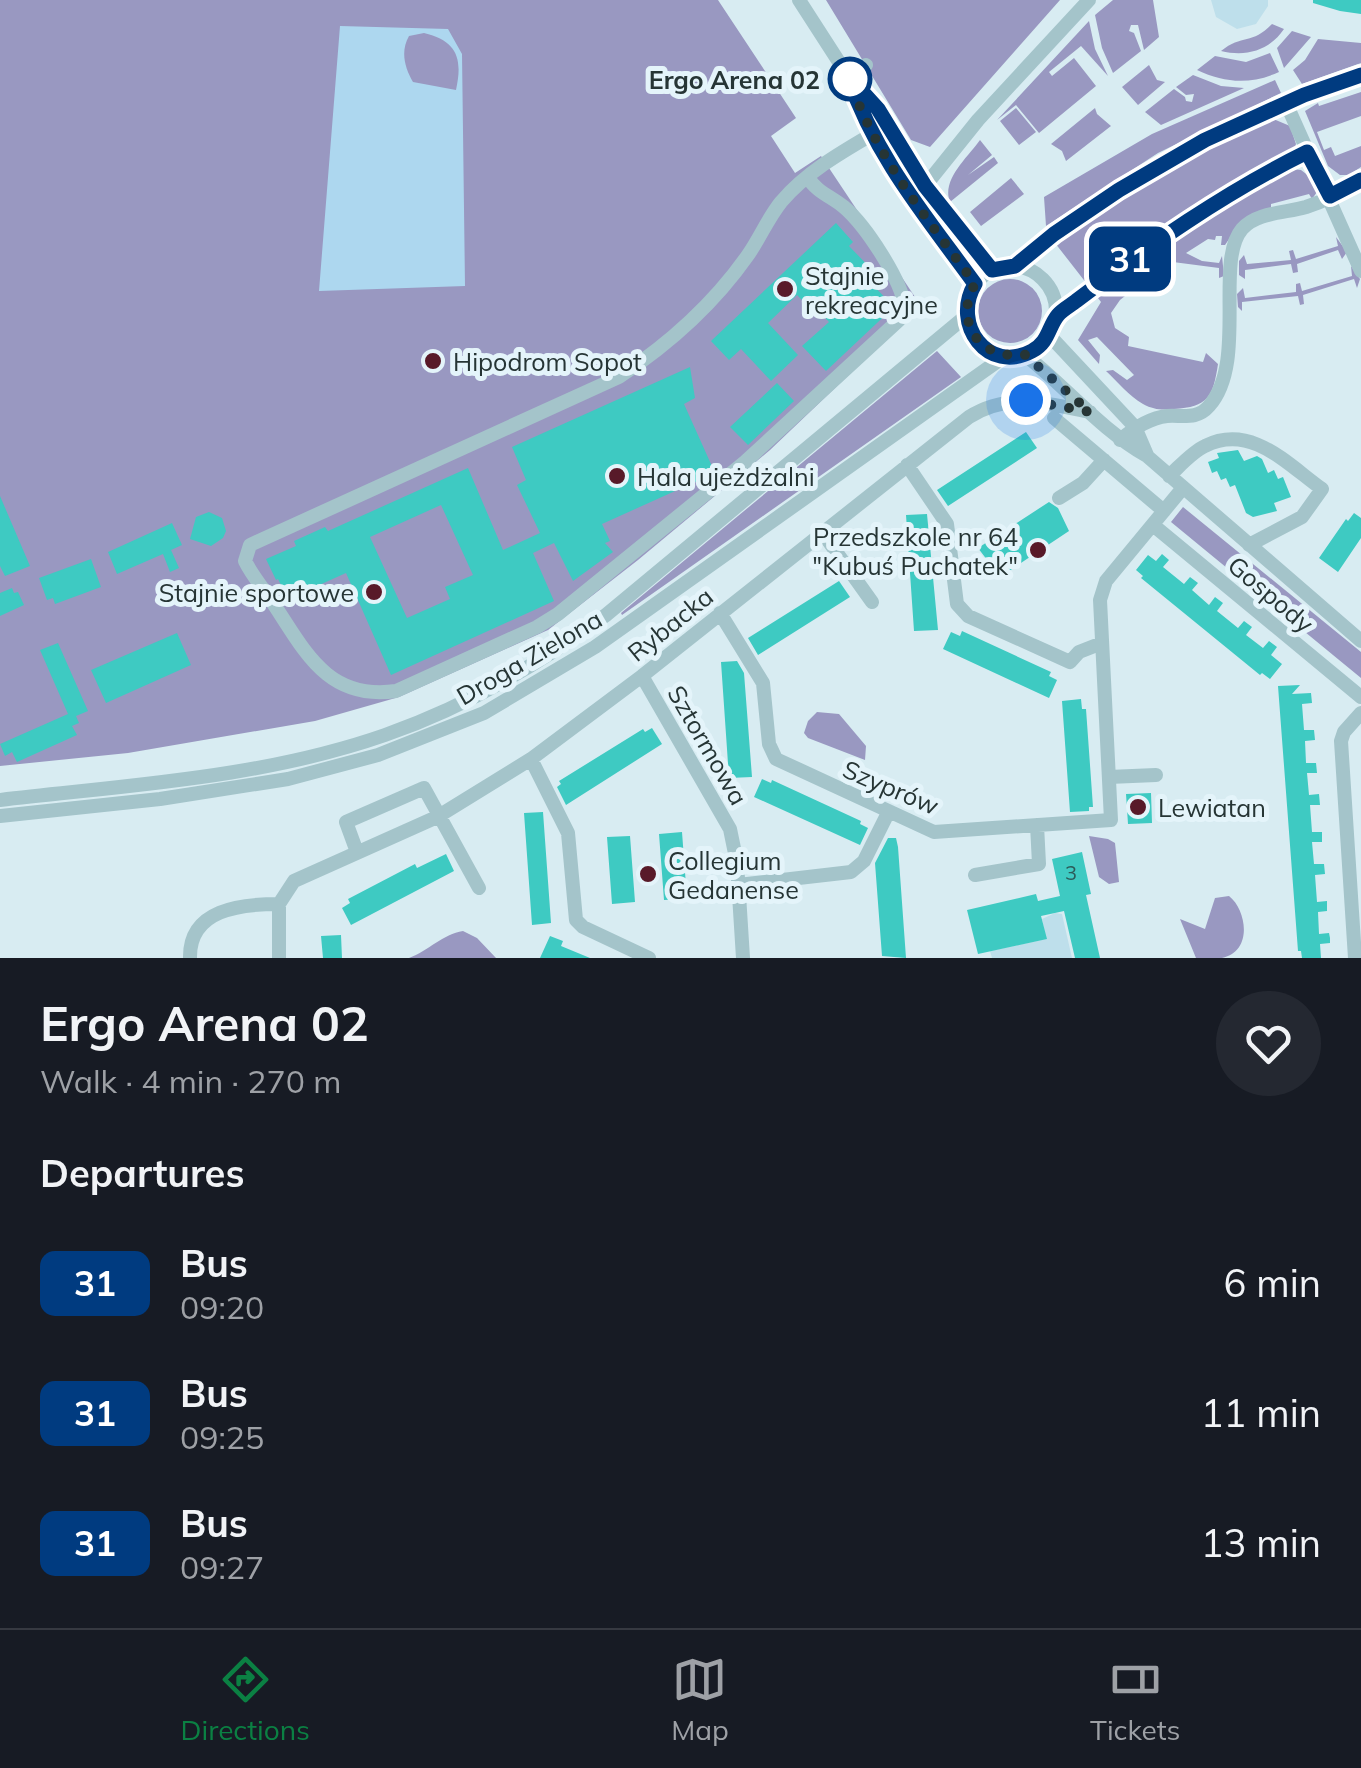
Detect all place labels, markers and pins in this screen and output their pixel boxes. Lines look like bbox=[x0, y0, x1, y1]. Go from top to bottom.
marker: Ergo Arena 02 bbox=[829, 58, 871, 100]
place label: Ergo Arena 02 bbox=[649, 64, 820, 95]
place label: Stajnie rekreacyjne bbox=[805, 260, 938, 320]
marker: Stajnie rekreacyjne bbox=[774, 278, 796, 300]
place label: Hipodrom Sopot bbox=[453, 346, 642, 377]
marker: Hipodrom Sopot bbox=[422, 350, 444, 372]
place label: Hala ujeżdżalni bbox=[637, 461, 815, 492]
marker: Hala ujeżdżalni bbox=[606, 465, 628, 487]
place label: Przedszkole nr 64 "Kubuś Puchatek" bbox=[812, 521, 1018, 581]
marker: Przedszkole nr 64 "Kubuś Puchatek" bbox=[1027, 539, 1049, 561]
place label: Stajnie sportowe bbox=[159, 577, 354, 608]
marker: Stajnie sportowe bbox=[363, 581, 385, 603]
place label: Lewiatan bbox=[1158, 792, 1266, 823]
marker: Lewiatan bbox=[1127, 796, 1149, 818]
place label: Collegium Gedanense bbox=[668, 845, 799, 905]
marker: Collegium Gedanense bbox=[637, 863, 659, 885]

